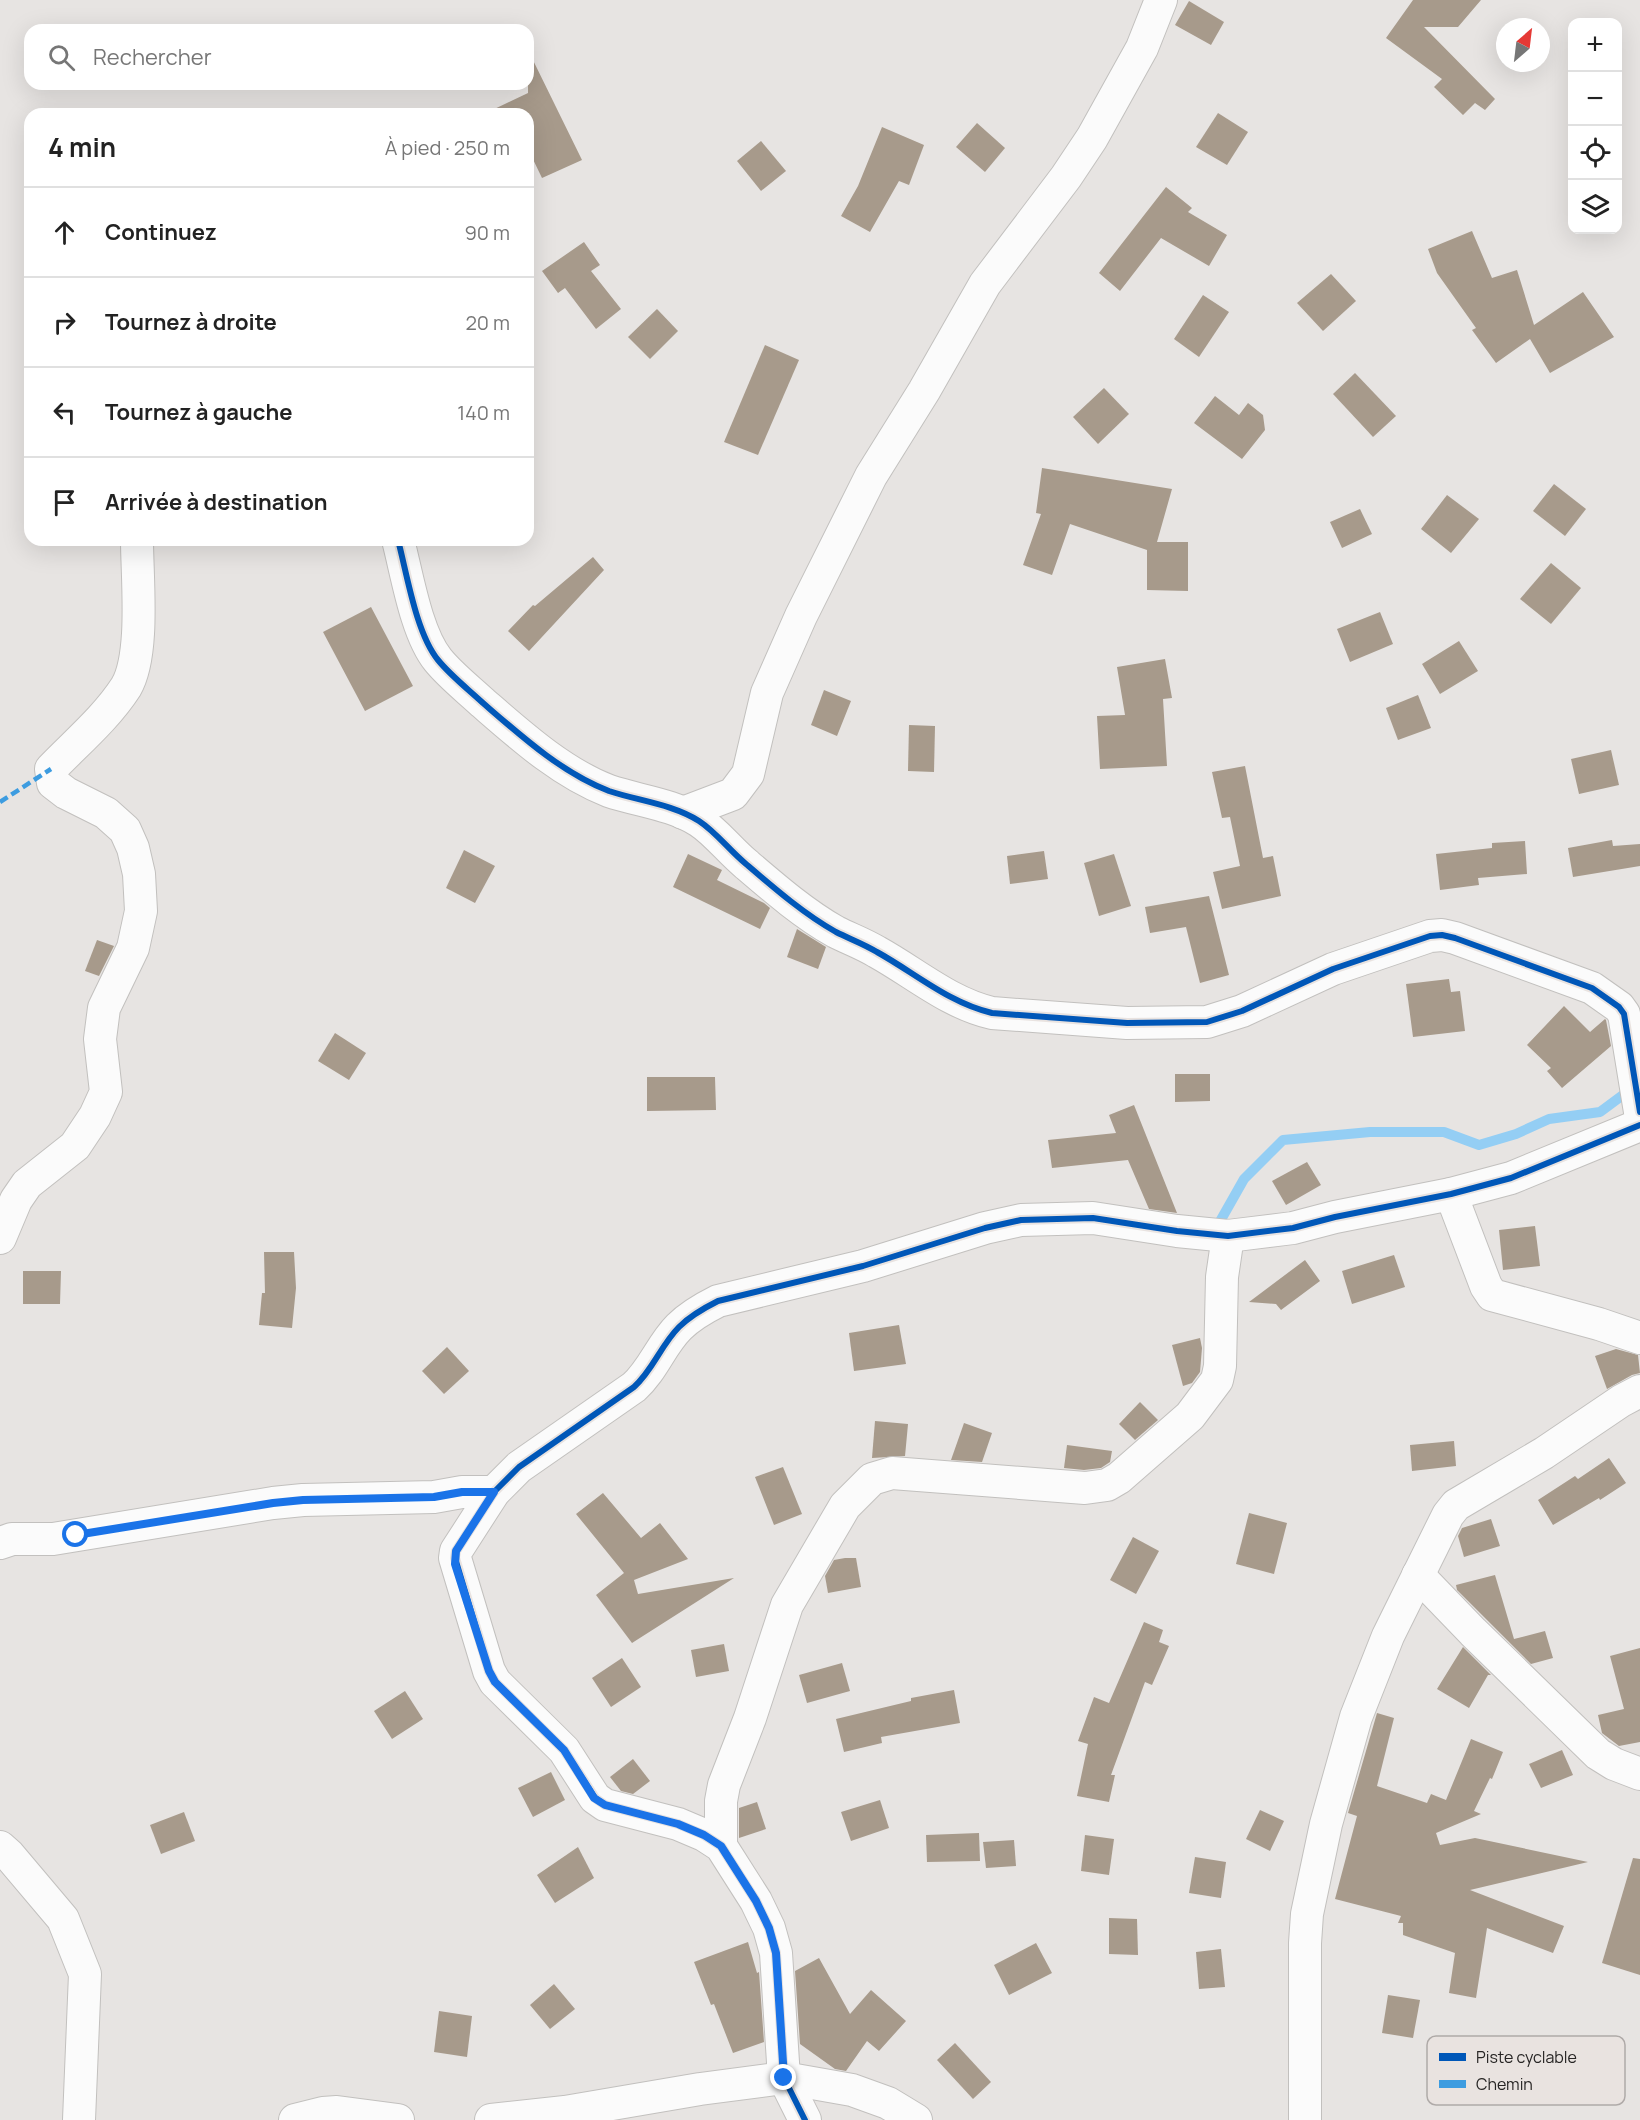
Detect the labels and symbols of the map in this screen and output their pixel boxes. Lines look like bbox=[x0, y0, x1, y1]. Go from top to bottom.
north arrow bbox=[1496, 18, 1550, 72]
route start bbox=[62, 1521, 88, 1547]
legend bbox=[1427, 2036, 1625, 2105]
text: Piste cyclable bbox=[1476, 2046, 1577, 2068]
route end bbox=[770, 2064, 796, 2090]
text: Chemin bbox=[1476, 2073, 1533, 2095]

